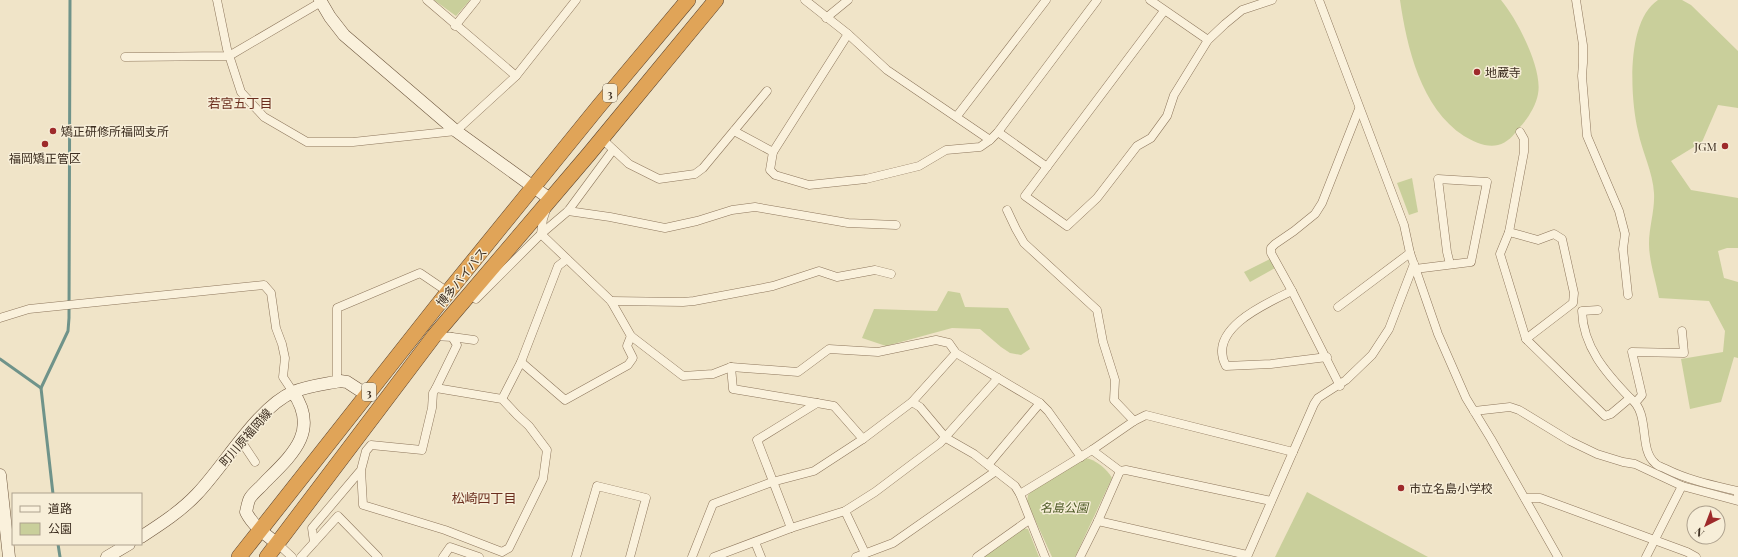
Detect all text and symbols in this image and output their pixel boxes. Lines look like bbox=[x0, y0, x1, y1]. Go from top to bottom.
place label: 地蔵寺 bbox=[1485, 64, 1521, 80]
marker: 地蔵寺 bbox=[1472, 67, 1482, 77]
road number: 3 bbox=[603, 84, 617, 102]
district label: 若宮五丁目 bbox=[207, 94, 273, 111]
place label: 矯正研修所福岡支所 bbox=[61, 123, 169, 139]
marker: 矯正研修所福岡支所 bbox=[48, 126, 58, 136]
place label: JGM bbox=[1693, 138, 1717, 154]
marker: 福岡矯正管区 bbox=[40, 139, 50, 149]
marker: JGM bbox=[1720, 141, 1730, 151]
place label: 福岡矯正管区 bbox=[9, 150, 81, 166]
street label: 博多バイパス bbox=[432, 244, 490, 310]
road number: 3 bbox=[362, 383, 376, 401]
street label: 町川原福岡線 bbox=[215, 405, 275, 469]
place label: 市立名島小学校 bbox=[1409, 480, 1493, 496]
marker: 市立名島小学校 bbox=[1396, 483, 1406, 493]
district label: 松崎四丁目 bbox=[451, 489, 517, 506]
legend bbox=[12, 493, 142, 545]
park label: 名島公園 bbox=[1040, 499, 1090, 515]
text: 道路 bbox=[48, 500, 72, 516]
north arrow bbox=[1686, 505, 1726, 545]
text: 公園 bbox=[48, 520, 72, 536]
text: N bbox=[1691, 525, 1707, 541]

